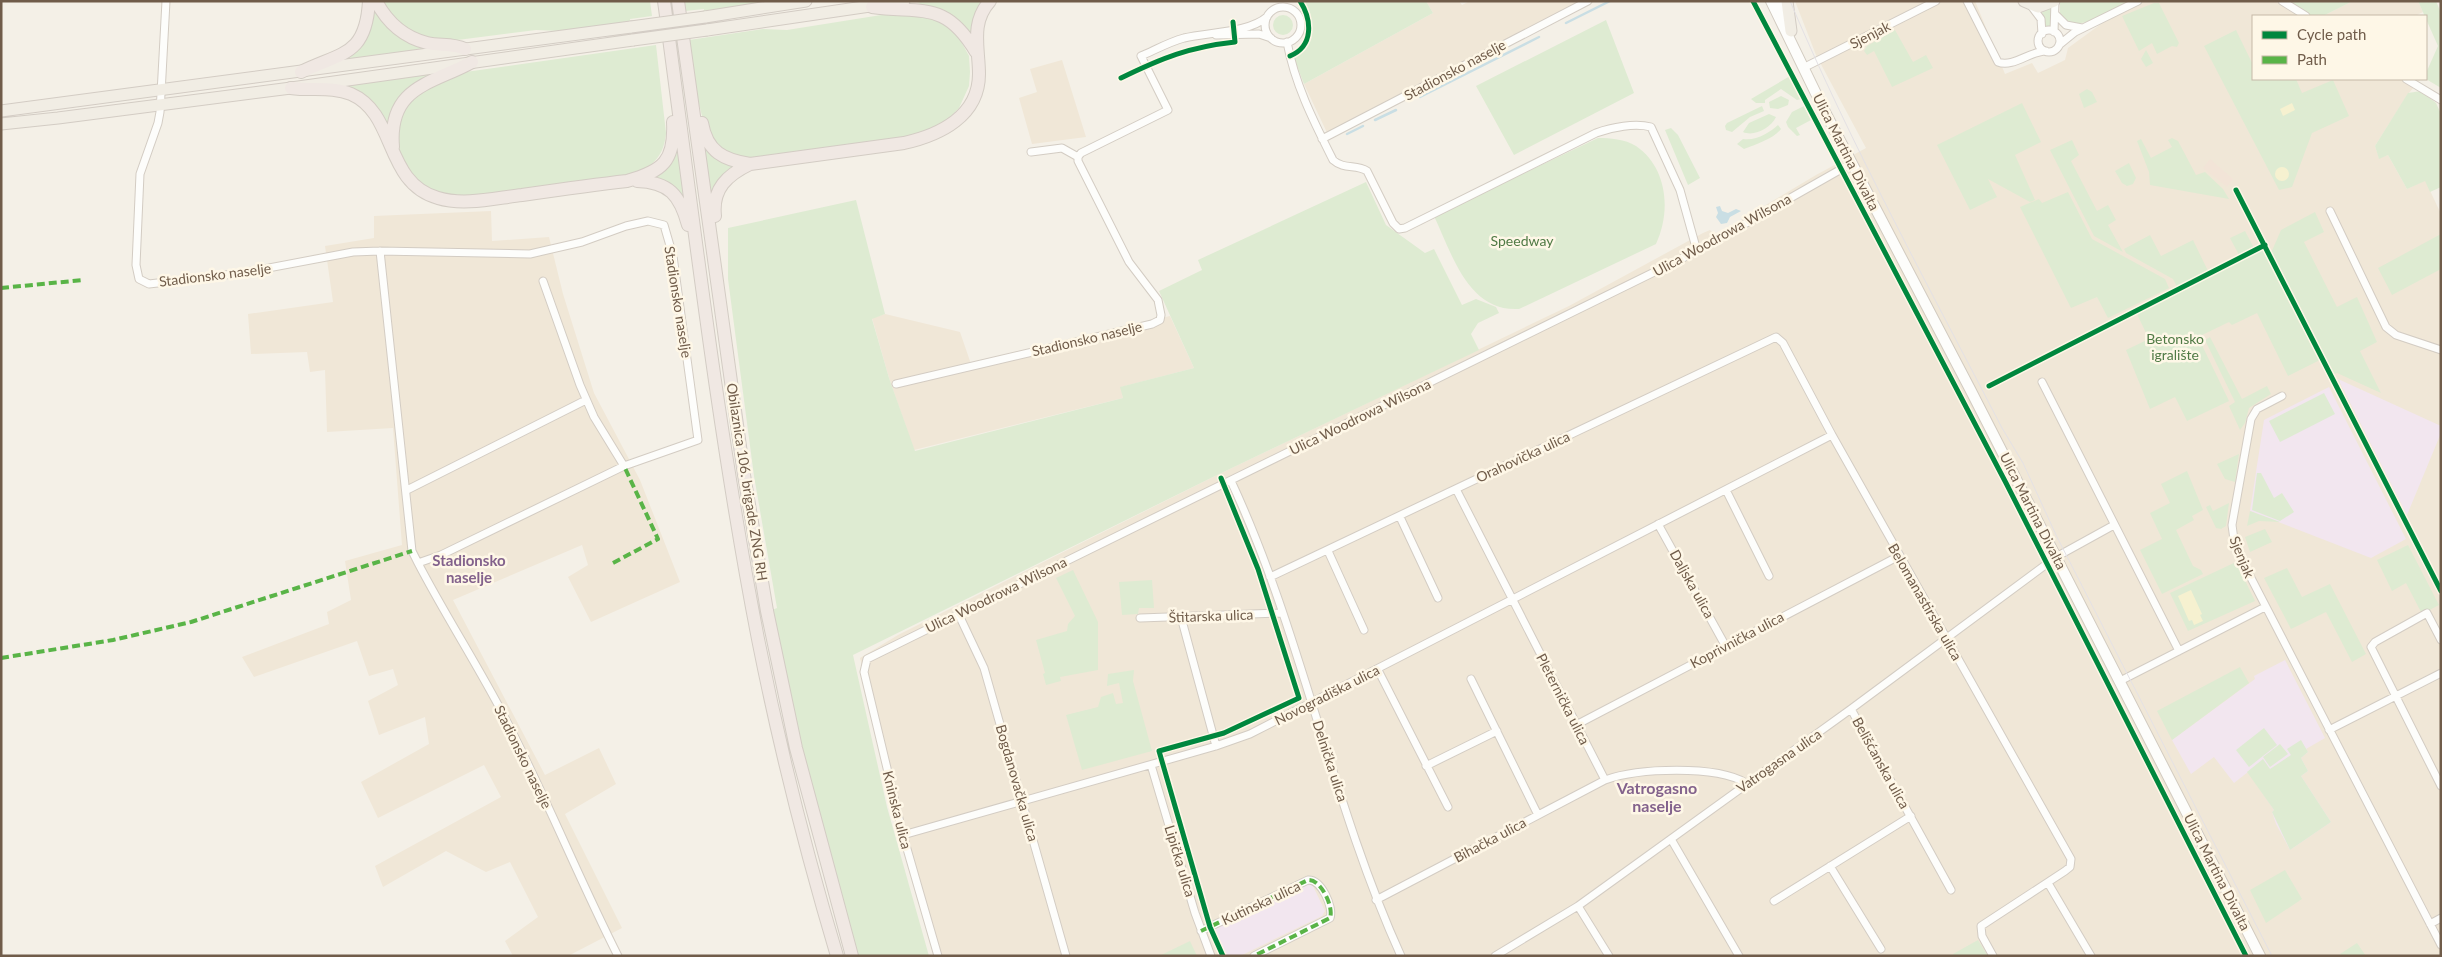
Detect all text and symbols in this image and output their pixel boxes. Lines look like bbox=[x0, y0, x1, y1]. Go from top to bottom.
legend bbox=[2252, 15, 2427, 80]
street label: Sjenjak bbox=[1847, 17, 1894, 52]
text: Cycle path bbox=[2297, 25, 2366, 43]
street label: Stadionsko naselje bbox=[1401, 36, 1509, 104]
text: Path bbox=[2297, 50, 2327, 68]
street label: Ulica Martina Divalta bbox=[1810, 90, 1883, 213]
street label: Ulica Woodrowa Wilsona bbox=[1650, 190, 1794, 280]
park label: Speedway bbox=[1491, 232, 1554, 249]
street label: Stadionsko naselje bbox=[661, 245, 696, 359]
street label: Stadionsko naselje bbox=[158, 259, 272, 290]
street label: Stadionsko naselje bbox=[1030, 318, 1144, 359]
park label: Betonsko igralište bbox=[2146, 330, 2204, 363]
street label: Ulica Woodrowa Wilsona bbox=[1286, 375, 1433, 458]
street label: Obilaznica 106. brigade ZNG RH bbox=[723, 382, 772, 582]
street label: Orahovička ulica bbox=[1473, 427, 1572, 486]
street label: Ulica Martina Divalta bbox=[1997, 449, 2070, 572]
street label: Sjenjak bbox=[2226, 533, 2259, 581]
street label: Belomanastirska ulica bbox=[1885, 540, 1966, 663]
street label: Daljska ulica bbox=[1667, 546, 1718, 621]
district label: Stadionsko naselje bbox=[432, 551, 506, 586]
street label: Ulica Woodrowa Wilsona bbox=[922, 553, 1069, 636]
street label: Štitarska ulica bbox=[1168, 606, 1254, 625]
street label: Koprivnička ulica bbox=[1687, 608, 1787, 671]
street label: Pleternička ulica bbox=[1533, 650, 1594, 747]
street label: Novogradiška ulica bbox=[1272, 661, 1382, 728]
street label: Stadionsko naselje bbox=[491, 702, 556, 811]
street label: Belišćanska ulica bbox=[1849, 714, 1914, 812]
street label: Delnička ulica bbox=[1309, 718, 1352, 804]
street label: Bogdanovačka ulica bbox=[993, 722, 1042, 843]
street label: Vatrogasna ulica bbox=[1733, 725, 1824, 796]
street label: Kninska ulica bbox=[880, 769, 915, 851]
district label: Vatrogasno naselje bbox=[1616, 778, 1697, 815]
street label: Ulica Martina Divalta bbox=[2181, 810, 2254, 933]
street label: Bihačka ulica bbox=[1451, 813, 1529, 866]
street label: Lipička ulica bbox=[1161, 823, 1199, 899]
street label: Kutinska ulica bbox=[1219, 877, 1303, 928]

